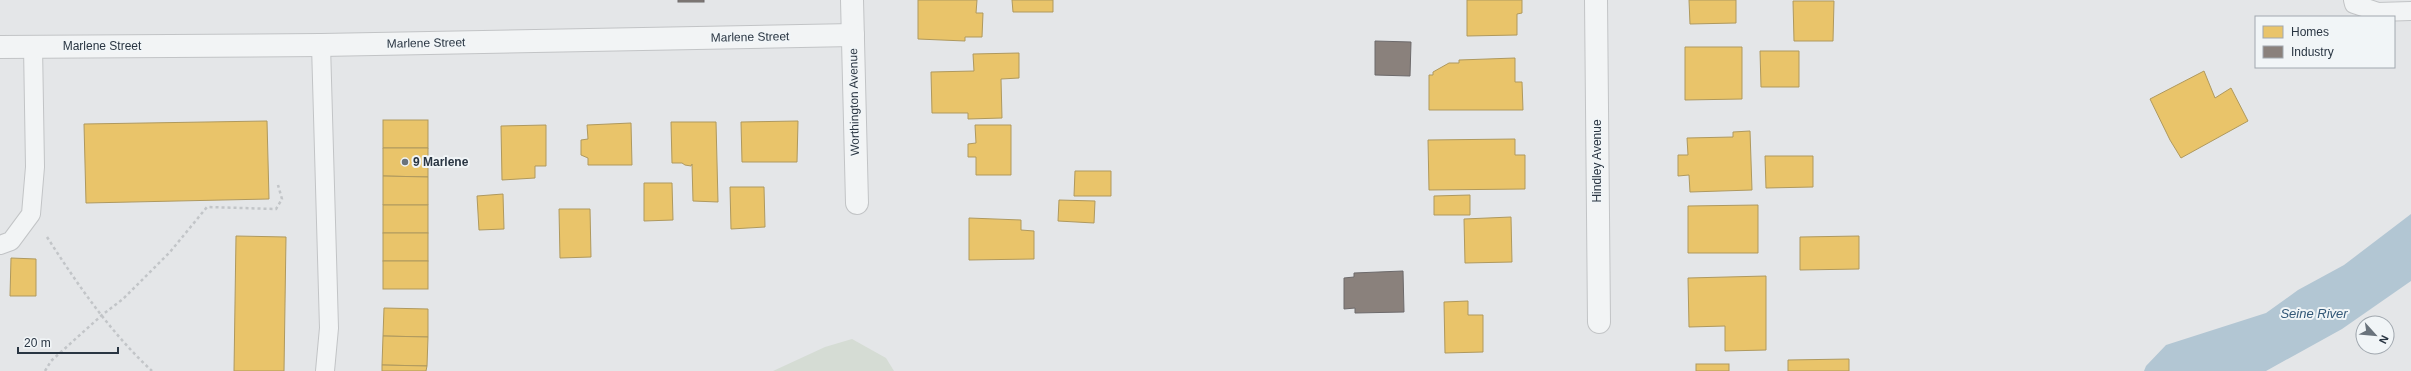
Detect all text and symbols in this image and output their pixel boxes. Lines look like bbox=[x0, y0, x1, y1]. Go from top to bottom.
legend bbox=[2255, 16, 2395, 68]
text: Homes bbox=[2291, 25, 2329, 39]
street label: Marlene Street bbox=[711, 29, 790, 45]
street label: Marlene Street bbox=[387, 35, 466, 51]
street label: Marlene Street bbox=[63, 39, 142, 53]
text: Industry bbox=[2291, 45, 2334, 59]
street label: Worthington Avenue bbox=[846, 48, 862, 156]
street label: Hindley Avenue bbox=[1590, 119, 1604, 203]
place label: 9 Marlene bbox=[413, 155, 469, 169]
marker: 9 Marlene bbox=[400, 157, 410, 167]
water label: Seine River bbox=[2280, 306, 2348, 321]
north arrow bbox=[2355, 315, 2395, 355]
scale bar bbox=[18, 329, 118, 355]
text: N bbox=[2377, 333, 2391, 346]
text: 20 m bbox=[24, 336, 51, 350]

